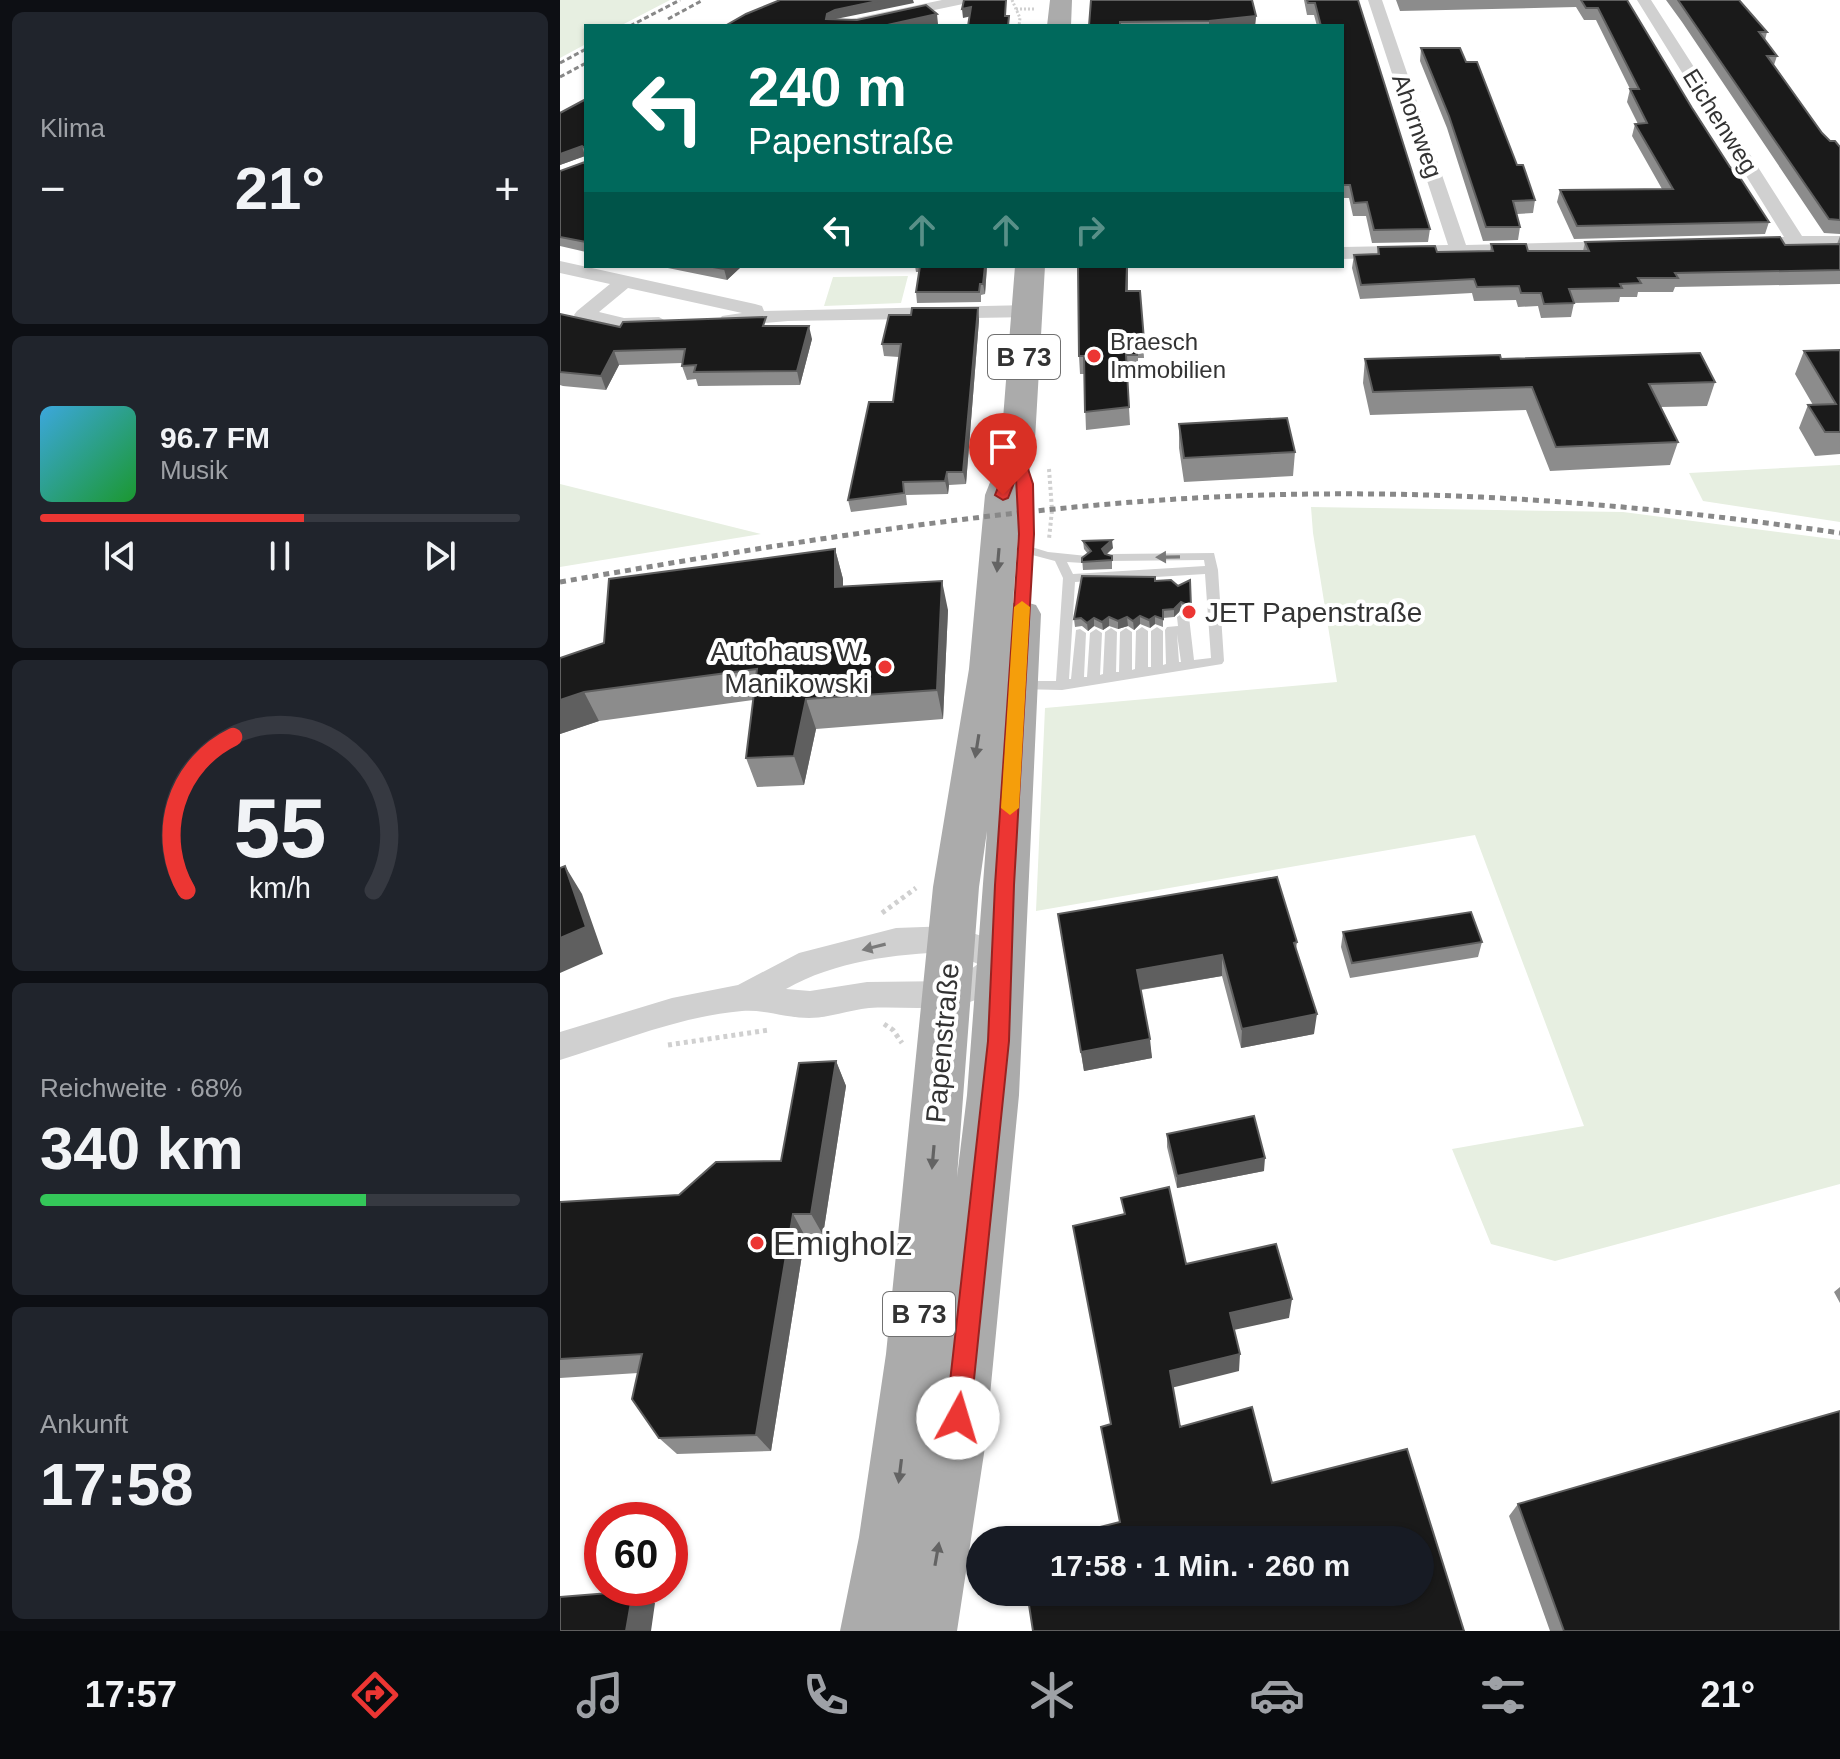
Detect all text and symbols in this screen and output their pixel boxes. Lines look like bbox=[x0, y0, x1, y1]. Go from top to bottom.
text: 240 m bbox=[748, 55, 907, 118]
icon: left bbox=[616, 56, 720, 160]
street label: Eichenweg bbox=[1678, 64, 1763, 178]
street label: Ahornweg bbox=[1387, 70, 1448, 181]
text: Klima bbox=[40, 113, 105, 143]
text: Papenstraße bbox=[748, 121, 954, 162]
text: 21° bbox=[235, 155, 325, 222]
text: − bbox=[40, 164, 66, 213]
text: + bbox=[494, 164, 520, 213]
icon: left bbox=[816, 208, 860, 252]
icon: ahead bbox=[900, 208, 944, 252]
icon: ahead bbox=[984, 208, 1028, 252]
icon: right bbox=[1068, 208, 1112, 252]
place label: Braesch Immobilien bbox=[1110, 328, 1226, 383]
road number: B 73 bbox=[988, 335, 1060, 379]
marker: Braesch Immobilien bbox=[1085, 347, 1103, 365]
pin bbox=[969, 413, 1037, 495]
text: 96.7 FM bbox=[160, 421, 270, 454]
icon: arrive bbox=[981, 425, 1025, 469]
text: Musik bbox=[160, 455, 228, 485]
icon: previous bbox=[98, 534, 142, 578]
icon: pause bbox=[258, 534, 302, 578]
icon: next bbox=[418, 534, 462, 578]
one-way arrow bbox=[991, 548, 1004, 573]
one-way arrow bbox=[1155, 550, 1180, 563]
place label: JET Papenstraße bbox=[1205, 597, 1422, 628]
marker: JET Papenstraße bbox=[1180, 603, 1198, 621]
place label: Autohaus W. Manikowski bbox=[710, 636, 869, 699]
marker: Autohaus W. Manikowski bbox=[876, 658, 894, 676]
one-way arrow bbox=[970, 734, 982, 759]
text: 55 bbox=[234, 782, 326, 875]
text: km/h bbox=[249, 873, 311, 905]
one-way arrow bbox=[861, 941, 886, 954]
street label: Papenstraße bbox=[920, 962, 965, 1124]
text: Reichweite · 68% bbox=[40, 1073, 242, 1103]
text: 340 km bbox=[40, 1115, 244, 1182]
one-way arrow bbox=[926, 1145, 939, 1170]
place label: Emigholz bbox=[773, 1224, 913, 1262]
marker: Emigholz bbox=[748, 1234, 766, 1252]
road number: B 73 bbox=[883, 1292, 955, 1336]
position arrow bbox=[916, 1376, 1000, 1460]
text: Ankunft bbox=[40, 1409, 128, 1439]
text: 17:58 bbox=[40, 1451, 193, 1518]
one-way arrow bbox=[893, 1459, 906, 1484]
speed limit sign: 60 bbox=[584, 1502, 688, 1606]
one-way arrow bbox=[932, 1541, 944, 1566]
text: 17:58 · 1 Min. · 260 m bbox=[1050, 1549, 1350, 1582]
icon: directions bbox=[347, 1667, 403, 1723]
icon: music bbox=[572, 1667, 628, 1723]
icon: phone bbox=[798, 1667, 854, 1723]
icon: climate bbox=[1024, 1667, 1080, 1723]
icon: car bbox=[1249, 1667, 1305, 1723]
icon: filters bbox=[1475, 1667, 1531, 1723]
text: 17:57 bbox=[85, 1674, 177, 1715]
text: 21° bbox=[1701, 1674, 1755, 1715]

